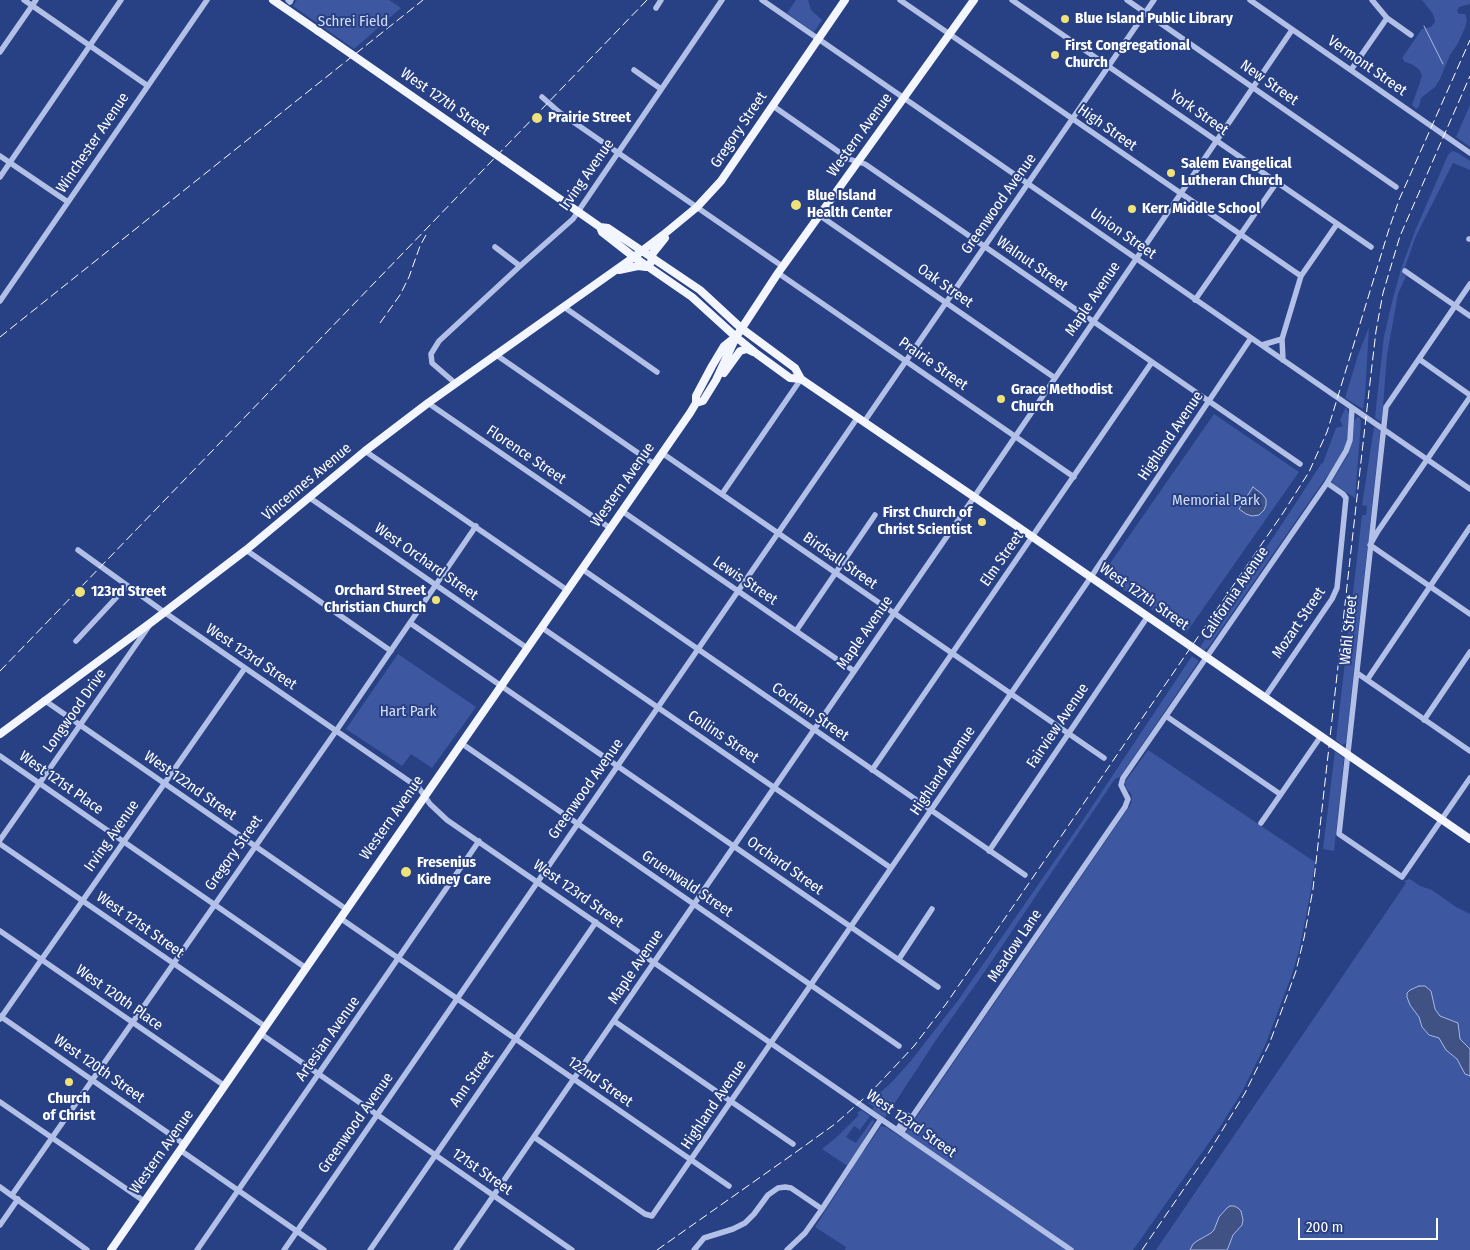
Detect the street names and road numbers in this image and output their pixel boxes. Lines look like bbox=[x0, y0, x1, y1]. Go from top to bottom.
street label: Vermont Street bbox=[1324, 32, 1410, 100]
street label: New Street bbox=[1236, 56, 1302, 110]
street label: West 127th Street bbox=[397, 65, 493, 139]
street label: York Street bbox=[1166, 86, 1232, 140]
street label: Winchester Avenue bbox=[53, 89, 133, 197]
street label: Gregory Street bbox=[707, 89, 771, 171]
street label: Western Avenue bbox=[824, 90, 896, 180]
street label: High Street bbox=[1074, 101, 1140, 155]
street label: Irving Avenue bbox=[556, 136, 618, 214]
street label: Greenwood Avenue bbox=[958, 150, 1040, 258]
street label: Union Street bbox=[1086, 205, 1160, 263]
street label: Walnut Street bbox=[993, 233, 1071, 295]
street label: Maple Avenue bbox=[1062, 258, 1124, 340]
street label: Oak Street bbox=[914, 260, 976, 312]
street label: Prairie Street bbox=[895, 334, 971, 394]
street label: Highland Avenue bbox=[1135, 388, 1207, 484]
street label: Florence Street bbox=[483, 422, 569, 488]
street label: Vincennes Avenue bbox=[259, 439, 355, 525]
street label: Western Avenue bbox=[587, 439, 659, 531]
street label: West Orchard Street bbox=[371, 519, 481, 605]
street label: Elm Street bbox=[977, 528, 1027, 590]
street label: Birdsall Street bbox=[799, 529, 881, 593]
street label: California Avenue bbox=[1197, 543, 1273, 643]
street label: Lewis Street bbox=[709, 553, 781, 609]
street label: West 127th Street bbox=[1096, 560, 1192, 634]
street label: Mozart Street bbox=[1269, 584, 1329, 662]
street label: Maple Avenue bbox=[833, 593, 897, 673]
street label: Wahl Street bbox=[1336, 594, 1362, 666]
street label: West 123rd Street bbox=[202, 620, 300, 694]
street label: Longwood Drive bbox=[39, 666, 111, 756]
street label: Cochran Street bbox=[768, 679, 852, 745]
street label: Fairview Avenue bbox=[1023, 680, 1093, 772]
street label: Collins Street bbox=[684, 707, 762, 767]
street label: Highland Avenue bbox=[907, 723, 979, 819]
street label: Greenwood Avenue bbox=[545, 735, 627, 843]
street label: West 121st Place bbox=[15, 747, 107, 819]
street label: West 122nd Street bbox=[140, 747, 240, 825]
street label: Western Avenue bbox=[356, 772, 428, 864]
street label: Irving Avenue bbox=[81, 797, 143, 875]
street label: Gregory Street bbox=[201, 812, 267, 894]
street label: Orchard Street bbox=[743, 833, 827, 899]
street label: Gruenwald Street bbox=[638, 847, 736, 921]
street label: West 123rd Street bbox=[530, 856, 626, 932]
street label: West 121st Street bbox=[93, 888, 187, 962]
street label: Meadow Lane bbox=[984, 906, 1046, 986]
street label: Maple Avenue bbox=[605, 926, 667, 1008]
street label: West 120th Place bbox=[72, 961, 166, 1035]
street label: Artesian Avenue bbox=[292, 993, 364, 1085]
street label: West 120th Street bbox=[50, 1031, 148, 1107]
street label: Ann Street bbox=[446, 1048, 498, 1110]
street label: 122nd Street bbox=[564, 1053, 636, 1111]
street label: Highland Avenue bbox=[678, 1057, 750, 1153]
street label: Greenwood Avenue bbox=[315, 1069, 397, 1177]
street label: West 123rd Street bbox=[863, 1086, 959, 1162]
street label: Western Avenue bbox=[126, 1106, 198, 1198]
street label: 121st Street bbox=[448, 1145, 516, 1199]

